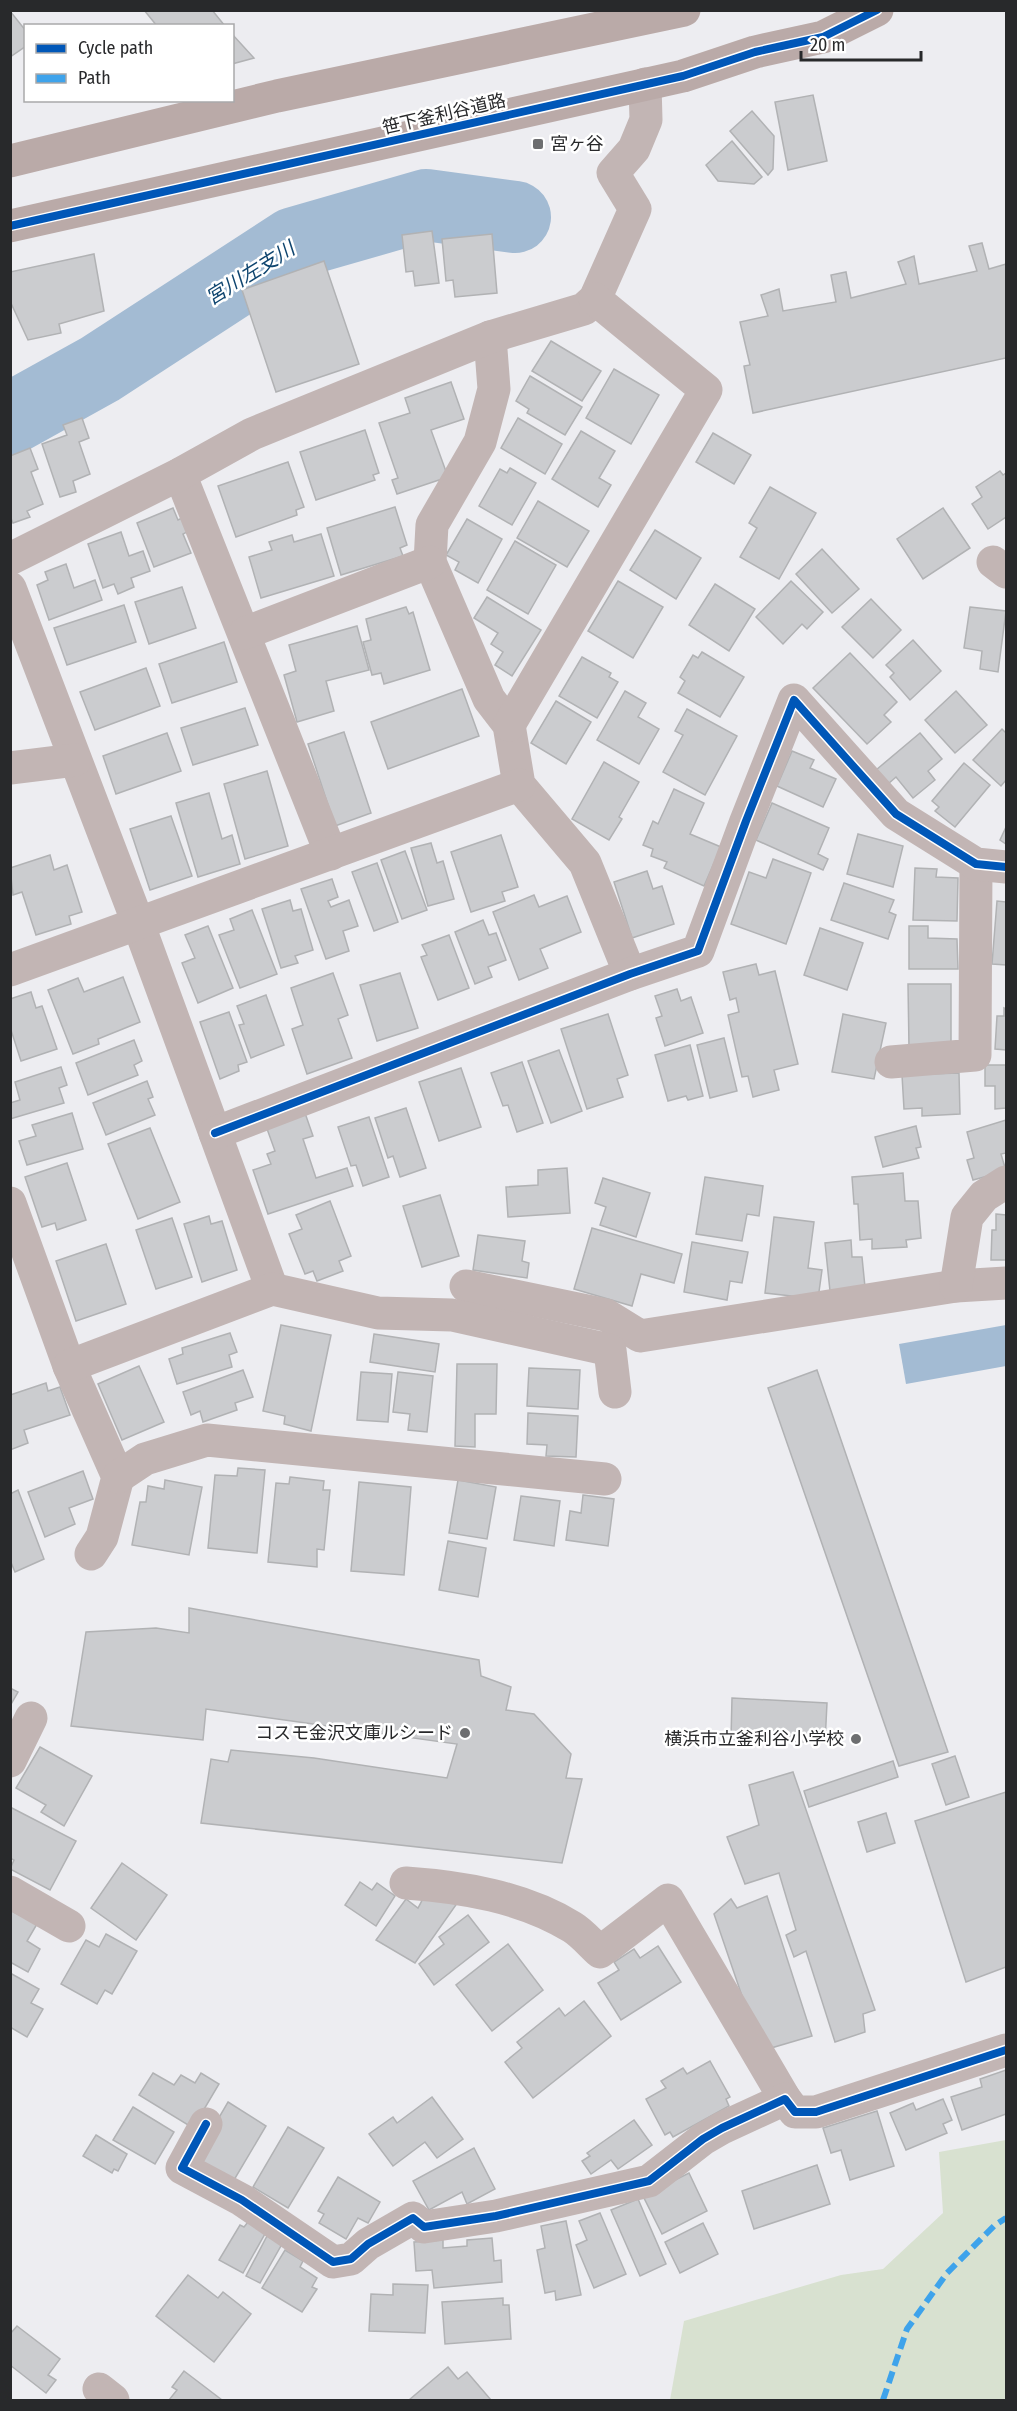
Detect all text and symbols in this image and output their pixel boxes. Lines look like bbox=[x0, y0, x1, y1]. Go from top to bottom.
legend bbox=[24, 24, 234, 102]
scale bar bbox=[801, 24, 921, 62]
text: 20 m bbox=[810, 34, 845, 56]
text: Cycle path bbox=[78, 37, 153, 59]
text: Path bbox=[78, 67, 111, 89]
street label: 笹下釜利谷道路 bbox=[380, 89, 508, 139]
place label: 宮ヶ谷 bbox=[550, 133, 604, 155]
marker: 宮ヶ谷 bbox=[531, 137, 545, 151]
water label: 宮川左支川 bbox=[201, 235, 300, 310]
place label: コスモ金沢文庫ルシード bbox=[255, 1722, 453, 1744]
marker: コスモ金沢文庫ルシード bbox=[458, 1726, 472, 1740]
place label: 横浜市立釜利谷小学校 bbox=[664, 1728, 844, 1750]
marker: 横浜市立釜利谷小学校 bbox=[849, 1732, 863, 1746]

